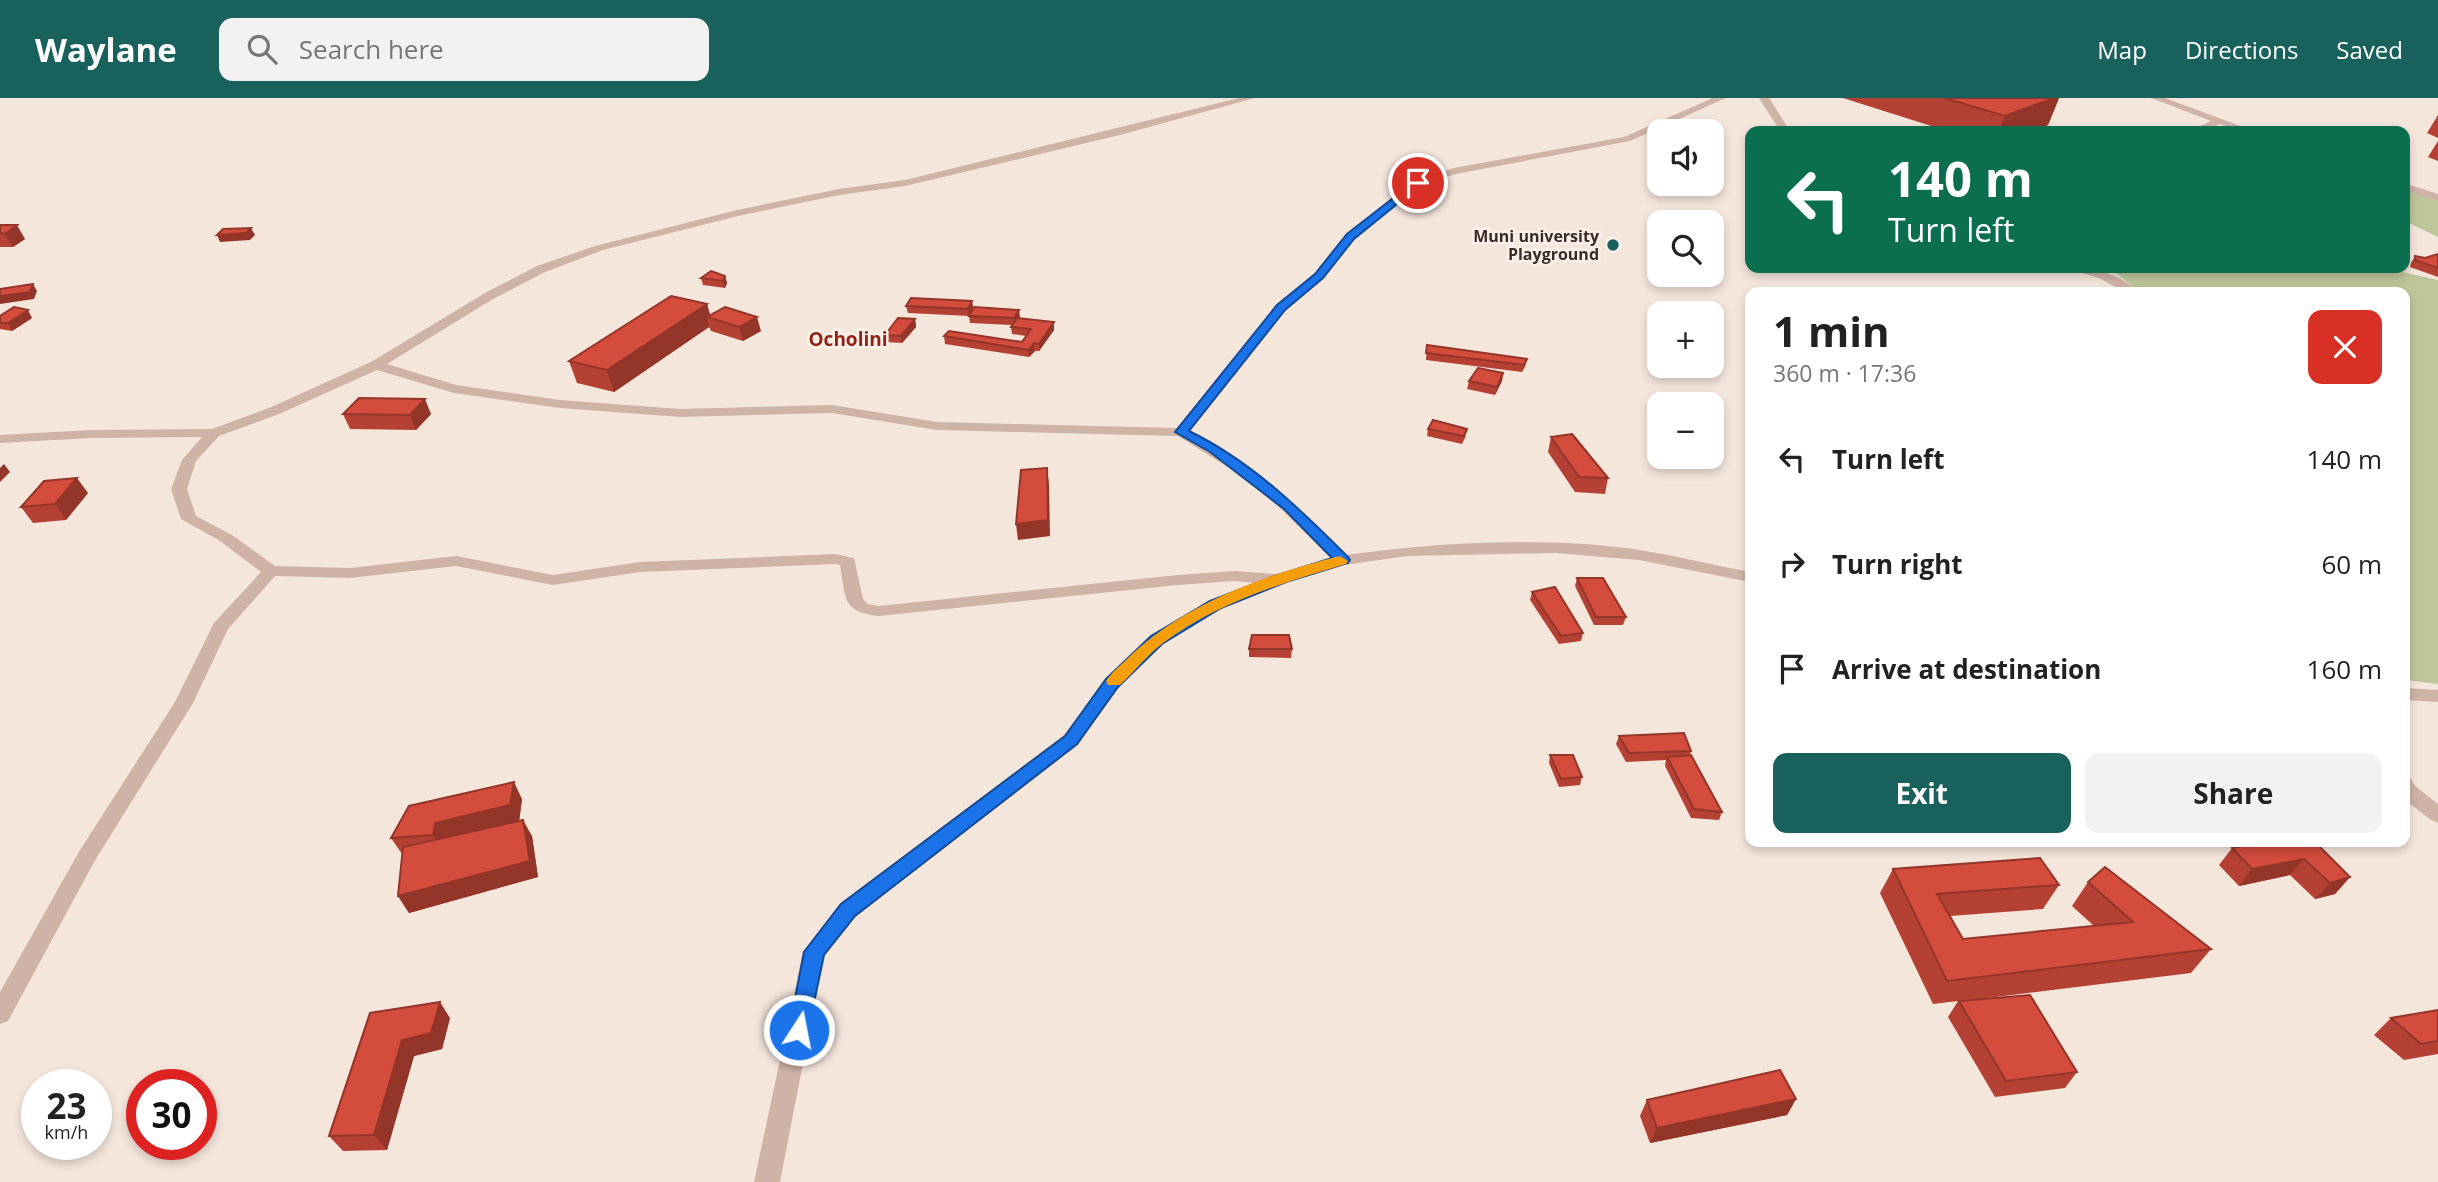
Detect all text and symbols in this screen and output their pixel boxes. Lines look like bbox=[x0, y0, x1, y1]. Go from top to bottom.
search box bbox=[219, 18, 709, 81]
text: Waylane bbox=[35, 27, 177, 72]
icon: search bbox=[243, 30, 281, 68]
text: Search here bbox=[299, 31, 444, 67]
text: Map bbox=[2097, 33, 2147, 66]
text: Directions bbox=[2185, 33, 2298, 66]
text: Saved bbox=[2336, 33, 2403, 66]
map controls bbox=[1647, 119, 1724, 469]
button: sound bbox=[1647, 119, 1724, 196]
text: 140 m bbox=[1888, 145, 2033, 211]
pin bbox=[1388, 153, 1448, 213]
icon: left bbox=[1773, 154, 1864, 245]
icon: arrive bbox=[1399, 164, 1437, 202]
text: Turn left bbox=[1888, 208, 2014, 251]
button: search bbox=[1647, 210, 1724, 287]
place label: Muni university Playground bbox=[1473, 225, 1600, 265]
marker: Muni university Playground bbox=[1605, 237, 1621, 253]
button: + bbox=[1647, 301, 1724, 378]
text: 1 min bbox=[1773, 302, 1890, 359]
button: close bbox=[2308, 310, 2382, 384]
district label: Ocholini bbox=[808, 326, 888, 352]
text: 360 m · 17:36 bbox=[1773, 357, 1916, 389]
button: − bbox=[1647, 392, 1724, 469]
icon: left bbox=[1773, 440, 1811, 478]
text: Turn left bbox=[1832, 441, 1944, 477]
text: 140 m bbox=[2307, 441, 2382, 477]
icon: right bbox=[1773, 545, 1811, 583]
text: Turn right bbox=[1832, 546, 1963, 582]
text: 60 m bbox=[2321, 546, 2382, 582]
icon: arrive bbox=[1773, 650, 1811, 688]
text: Arrive at destination bbox=[1832, 651, 2101, 687]
text: 160 m bbox=[2307, 651, 2382, 687]
button: Exit bbox=[1773, 753, 2071, 833]
button: Share bbox=[2085, 753, 2382, 833]
position arrow bbox=[762, 993, 836, 1067]
speed limit sign: 30 bbox=[126, 1069, 217, 1160]
text: 23 bbox=[46, 1082, 87, 1129]
text: km/h bbox=[45, 1120, 88, 1144]

